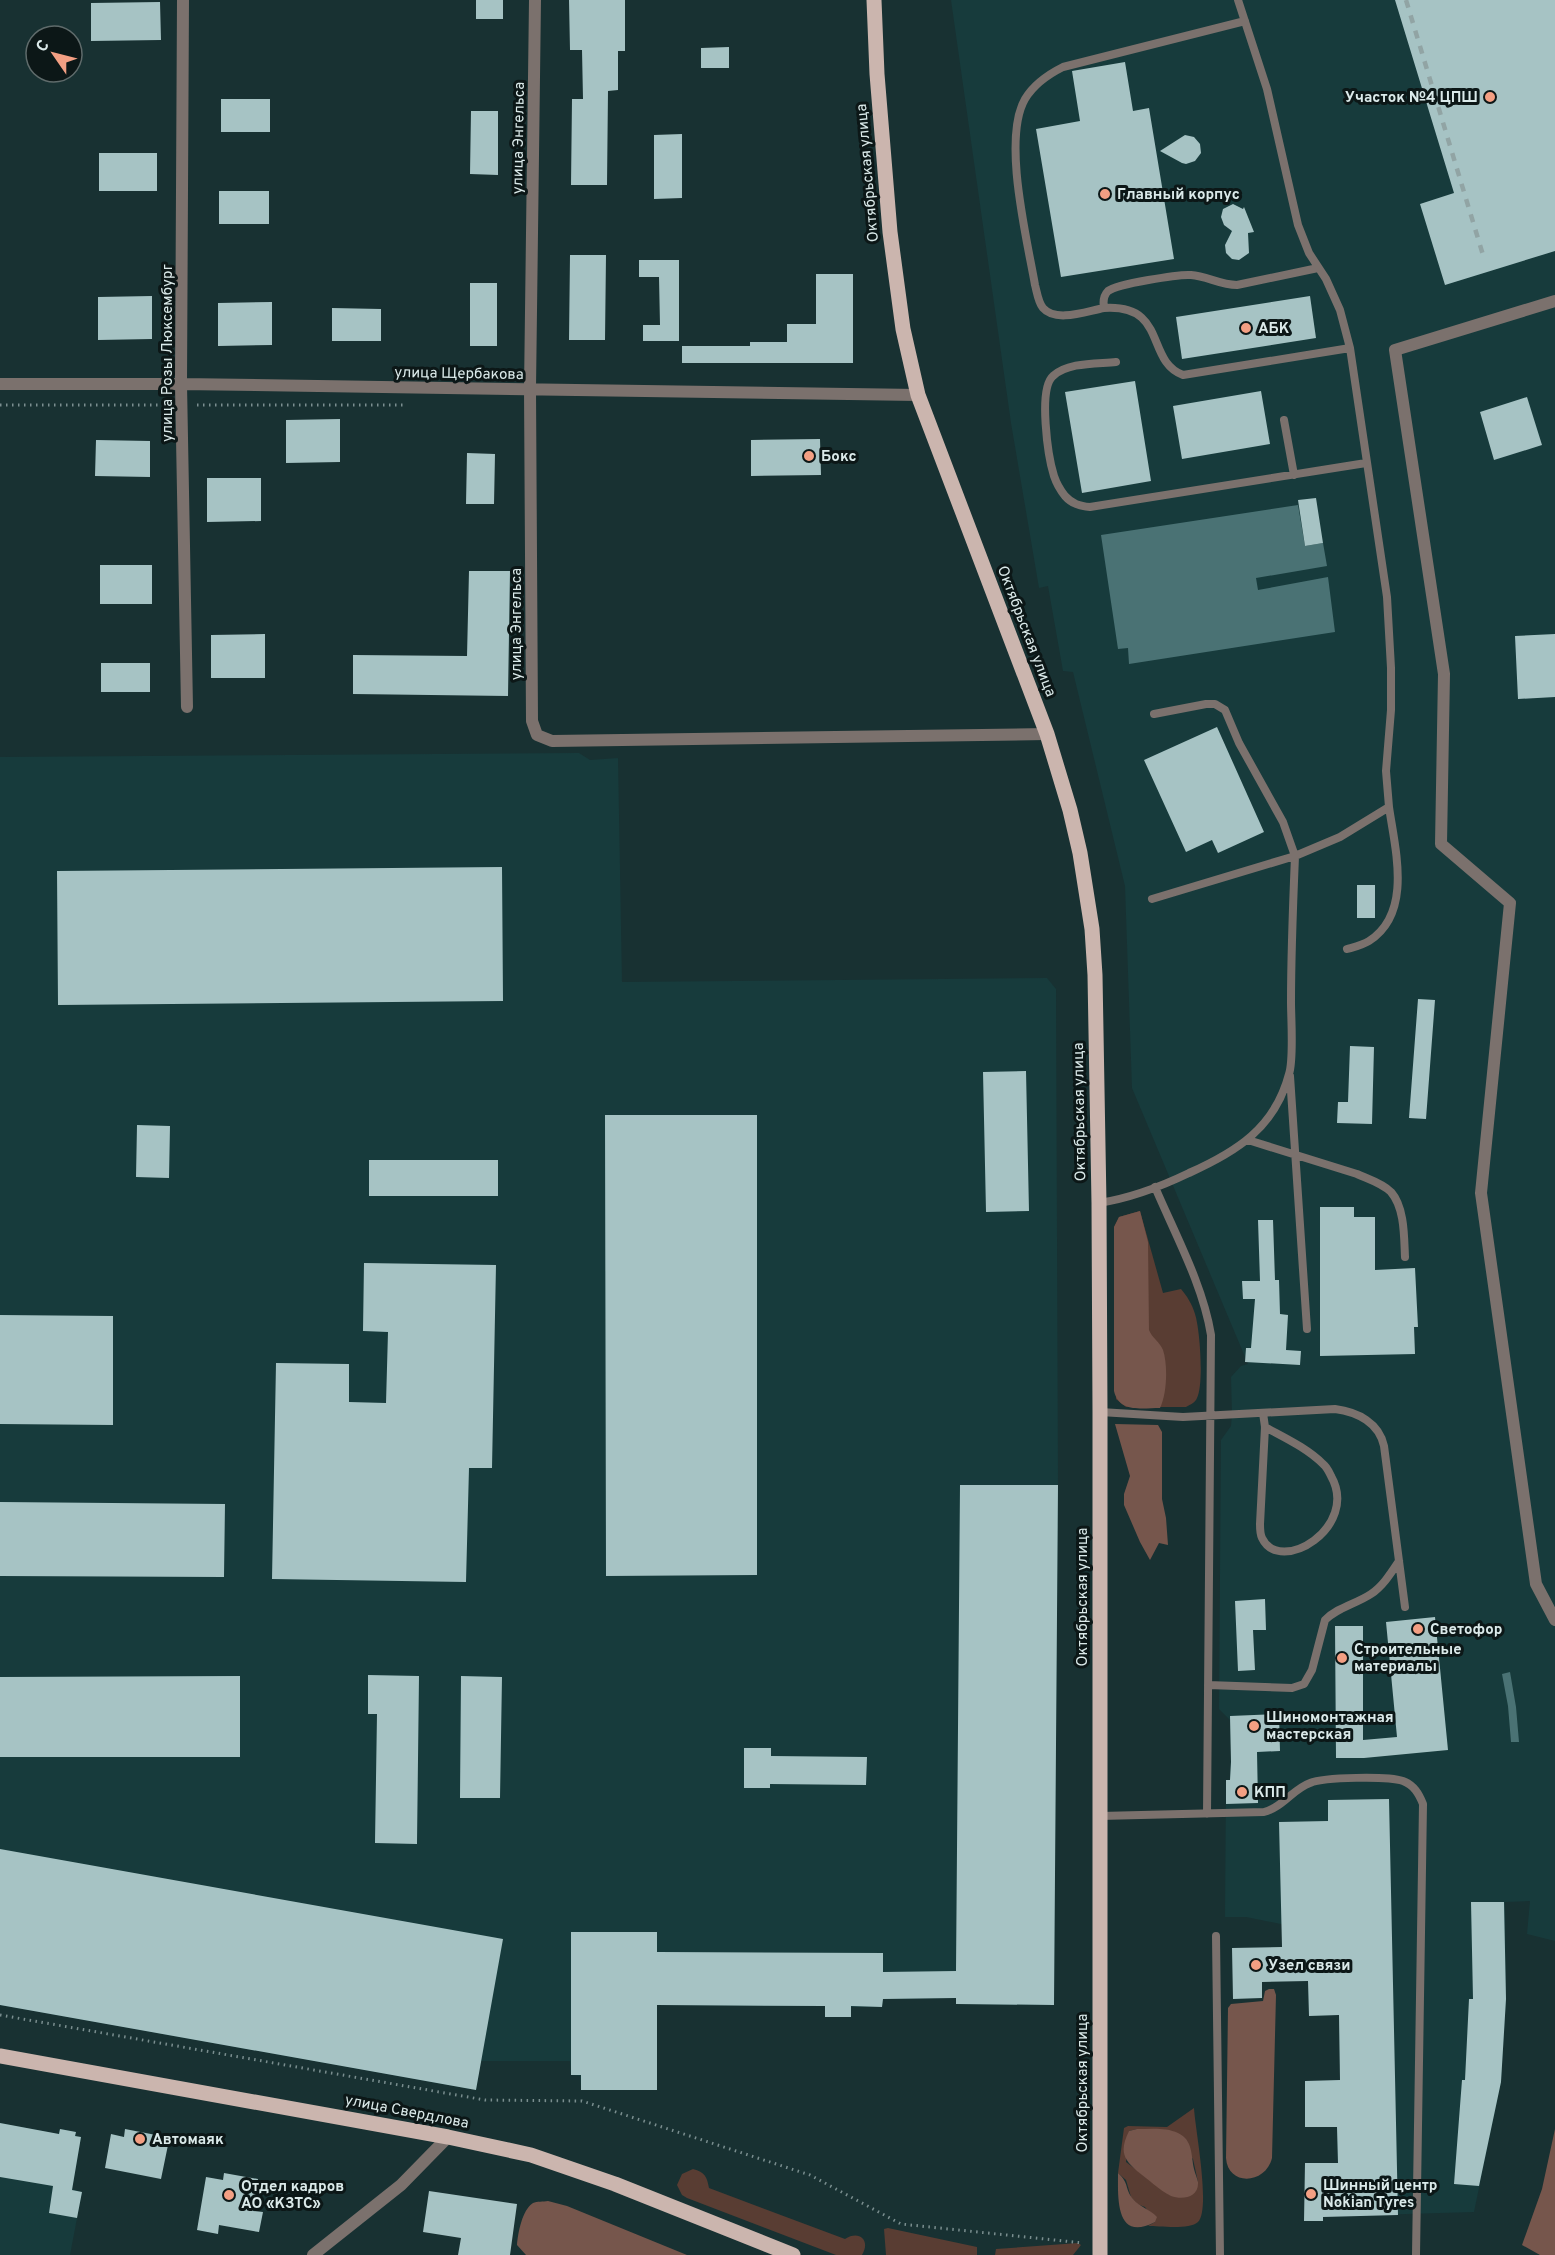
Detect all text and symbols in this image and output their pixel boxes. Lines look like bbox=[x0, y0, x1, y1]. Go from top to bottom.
north arrow bbox=[24, 24, 84, 84]
text: С bbox=[32, 37, 54, 56]
street label: улица Энгельса bbox=[509, 82, 530, 194]
place label: Участок №4 ЦПШ bbox=[1345, 89, 1478, 108]
marker: Участок №4 ЦПШ bbox=[1483, 90, 1497, 104]
street label: Октябрьская улица bbox=[853, 103, 884, 243]
place label: Главный корпус bbox=[1117, 186, 1240, 205]
marker: Главный корпус bbox=[1098, 187, 1112, 201]
street label: улица Розы Люксембург bbox=[159, 264, 178, 442]
place label: АБК bbox=[1258, 320, 1290, 339]
marker: АБК bbox=[1239, 321, 1253, 335]
street label: улица Щербакова bbox=[394, 364, 524, 385]
place label: Бокс bbox=[821, 448, 857, 467]
marker: Бокс bbox=[802, 449, 816, 463]
street label: Октябрьская улица bbox=[992, 563, 1059, 700]
street label: улица Энгельса bbox=[508, 568, 527, 680]
street label: Октябрьская улица bbox=[1070, 1042, 1091, 1182]
street label: Октябрьская улица bbox=[1074, 1528, 1093, 1666]
place label: Светофор bbox=[1430, 1621, 1502, 1640]
marker: Светофор bbox=[1411, 1622, 1425, 1636]
place label: Строительные материалы bbox=[1354, 1641, 1462, 1677]
marker: Строительные материалы bbox=[1335, 1651, 1349, 1665]
place label: Шиномонтажная мастерская bbox=[1266, 1709, 1394, 1745]
marker: Шиномонтажная мастерская bbox=[1247, 1719, 1261, 1733]
place label: КПП bbox=[1254, 1784, 1286, 1803]
marker: КПП bbox=[1235, 1785, 1249, 1799]
place label: Узел связи bbox=[1268, 1957, 1351, 1976]
marker: Узел связи bbox=[1249, 1958, 1263, 1972]
street label: Октябрьская улица bbox=[1074, 2014, 1093, 2152]
street label: улица Свердлова bbox=[343, 2091, 470, 2134]
place label: Автомаяк bbox=[152, 2131, 224, 2150]
marker: Автомаяк bbox=[133, 2132, 147, 2146]
place label: Шинный центр Nokian Tyres bbox=[1323, 2177, 1438, 2213]
place label: Отдел кадров АО «КЗТС» bbox=[241, 2178, 344, 2214]
marker: Шинный центр Nokian Tyres bbox=[1304, 2187, 1318, 2201]
marker: Отдел кадров АО «КЗТС» bbox=[222, 2188, 236, 2202]

